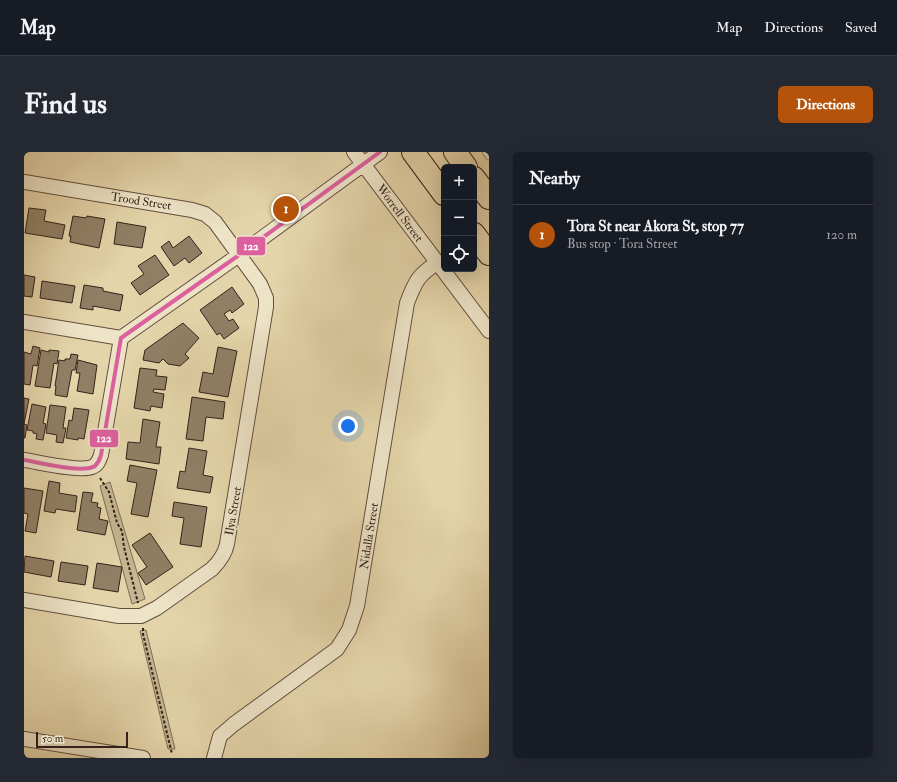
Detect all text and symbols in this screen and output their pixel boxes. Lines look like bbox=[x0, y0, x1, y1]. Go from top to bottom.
text: Map bbox=[20, 16, 56, 40]
text: Map bbox=[716, 19, 742, 36]
text: Directions bbox=[764, 19, 823, 36]
text: Saved bbox=[845, 19, 877, 36]
button: Directions bbox=[778, 86, 873, 123]
text: Find us bbox=[24, 87, 107, 122]
map controls bbox=[441, 164, 477, 272]
button: + bbox=[441, 164, 477, 200]
text: Nearby bbox=[529, 168, 580, 189]
street label: Worrell Street bbox=[372, 181, 426, 245]
street label: Trood Street bbox=[110, 189, 172, 214]
pin: 1 bbox=[273, 194, 299, 224]
button: − bbox=[441, 200, 477, 236]
text: Tora St near Akora St, stop 77 bbox=[567, 217, 744, 236]
text: 1 bbox=[540, 227, 544, 243]
text: 120 m bbox=[826, 227, 857, 243]
line badge: 122 bbox=[236, 236, 266, 256]
button: locate bbox=[441, 236, 477, 272]
text: Bus stop · Tora Street bbox=[567, 236, 677, 252]
text: 122 bbox=[243, 240, 259, 253]
your location bbox=[338, 416, 358, 436]
line badge: 122 bbox=[89, 429, 119, 448]
text: 122 bbox=[96, 432, 112, 445]
street label: Ilya Street bbox=[222, 485, 245, 537]
street label: Nidalla Street bbox=[357, 502, 382, 570]
scale bar bbox=[36, 730, 128, 749]
text: 50 m bbox=[42, 732, 63, 745]

